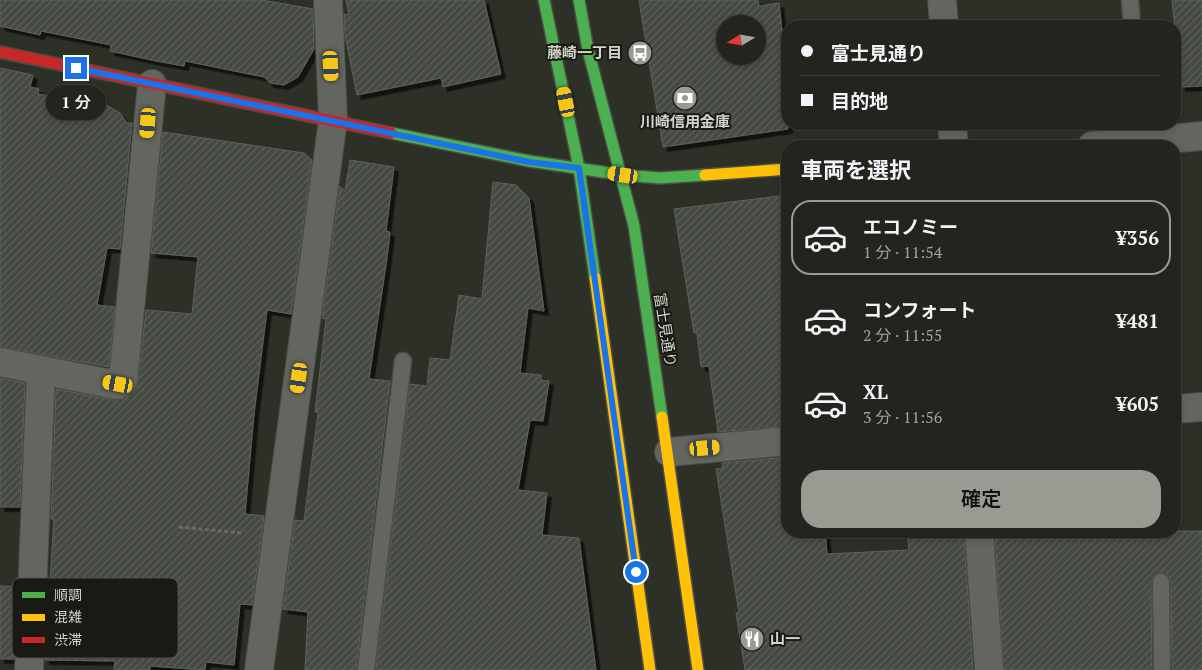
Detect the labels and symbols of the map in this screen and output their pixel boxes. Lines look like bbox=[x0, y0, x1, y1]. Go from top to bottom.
north arrow bbox=[716, 15, 766, 65]
bus stop icon: 藤崎一丁目 bbox=[627, 40, 653, 66]
place label: 藤崎一丁目 bbox=[547, 42, 622, 62]
car bbox=[322, 51, 339, 81]
route end bbox=[65, 57, 87, 79]
bank icon: 川崎信用金庫 bbox=[672, 85, 698, 111]
callout: 1 分 bbox=[46, 86, 106, 120]
car bbox=[555, 86, 576, 118]
car bbox=[139, 107, 156, 139]
place label: 川崎信用金庫 bbox=[640, 111, 730, 131]
car bbox=[607, 165, 638, 185]
street label: 富士見通り bbox=[650, 291, 682, 368]
car bbox=[289, 362, 308, 394]
car bbox=[101, 374, 134, 394]
car bbox=[689, 439, 720, 457]
route start bbox=[625, 561, 647, 583]
legend bbox=[12, 578, 178, 658]
text: 順調 bbox=[54, 585, 82, 604]
text: 混雑 bbox=[54, 607, 82, 626]
restaurant icon: 山一 bbox=[739, 626, 765, 652]
place label: 山一 bbox=[770, 628, 800, 648]
text: 渋滞 bbox=[54, 630, 82, 649]

